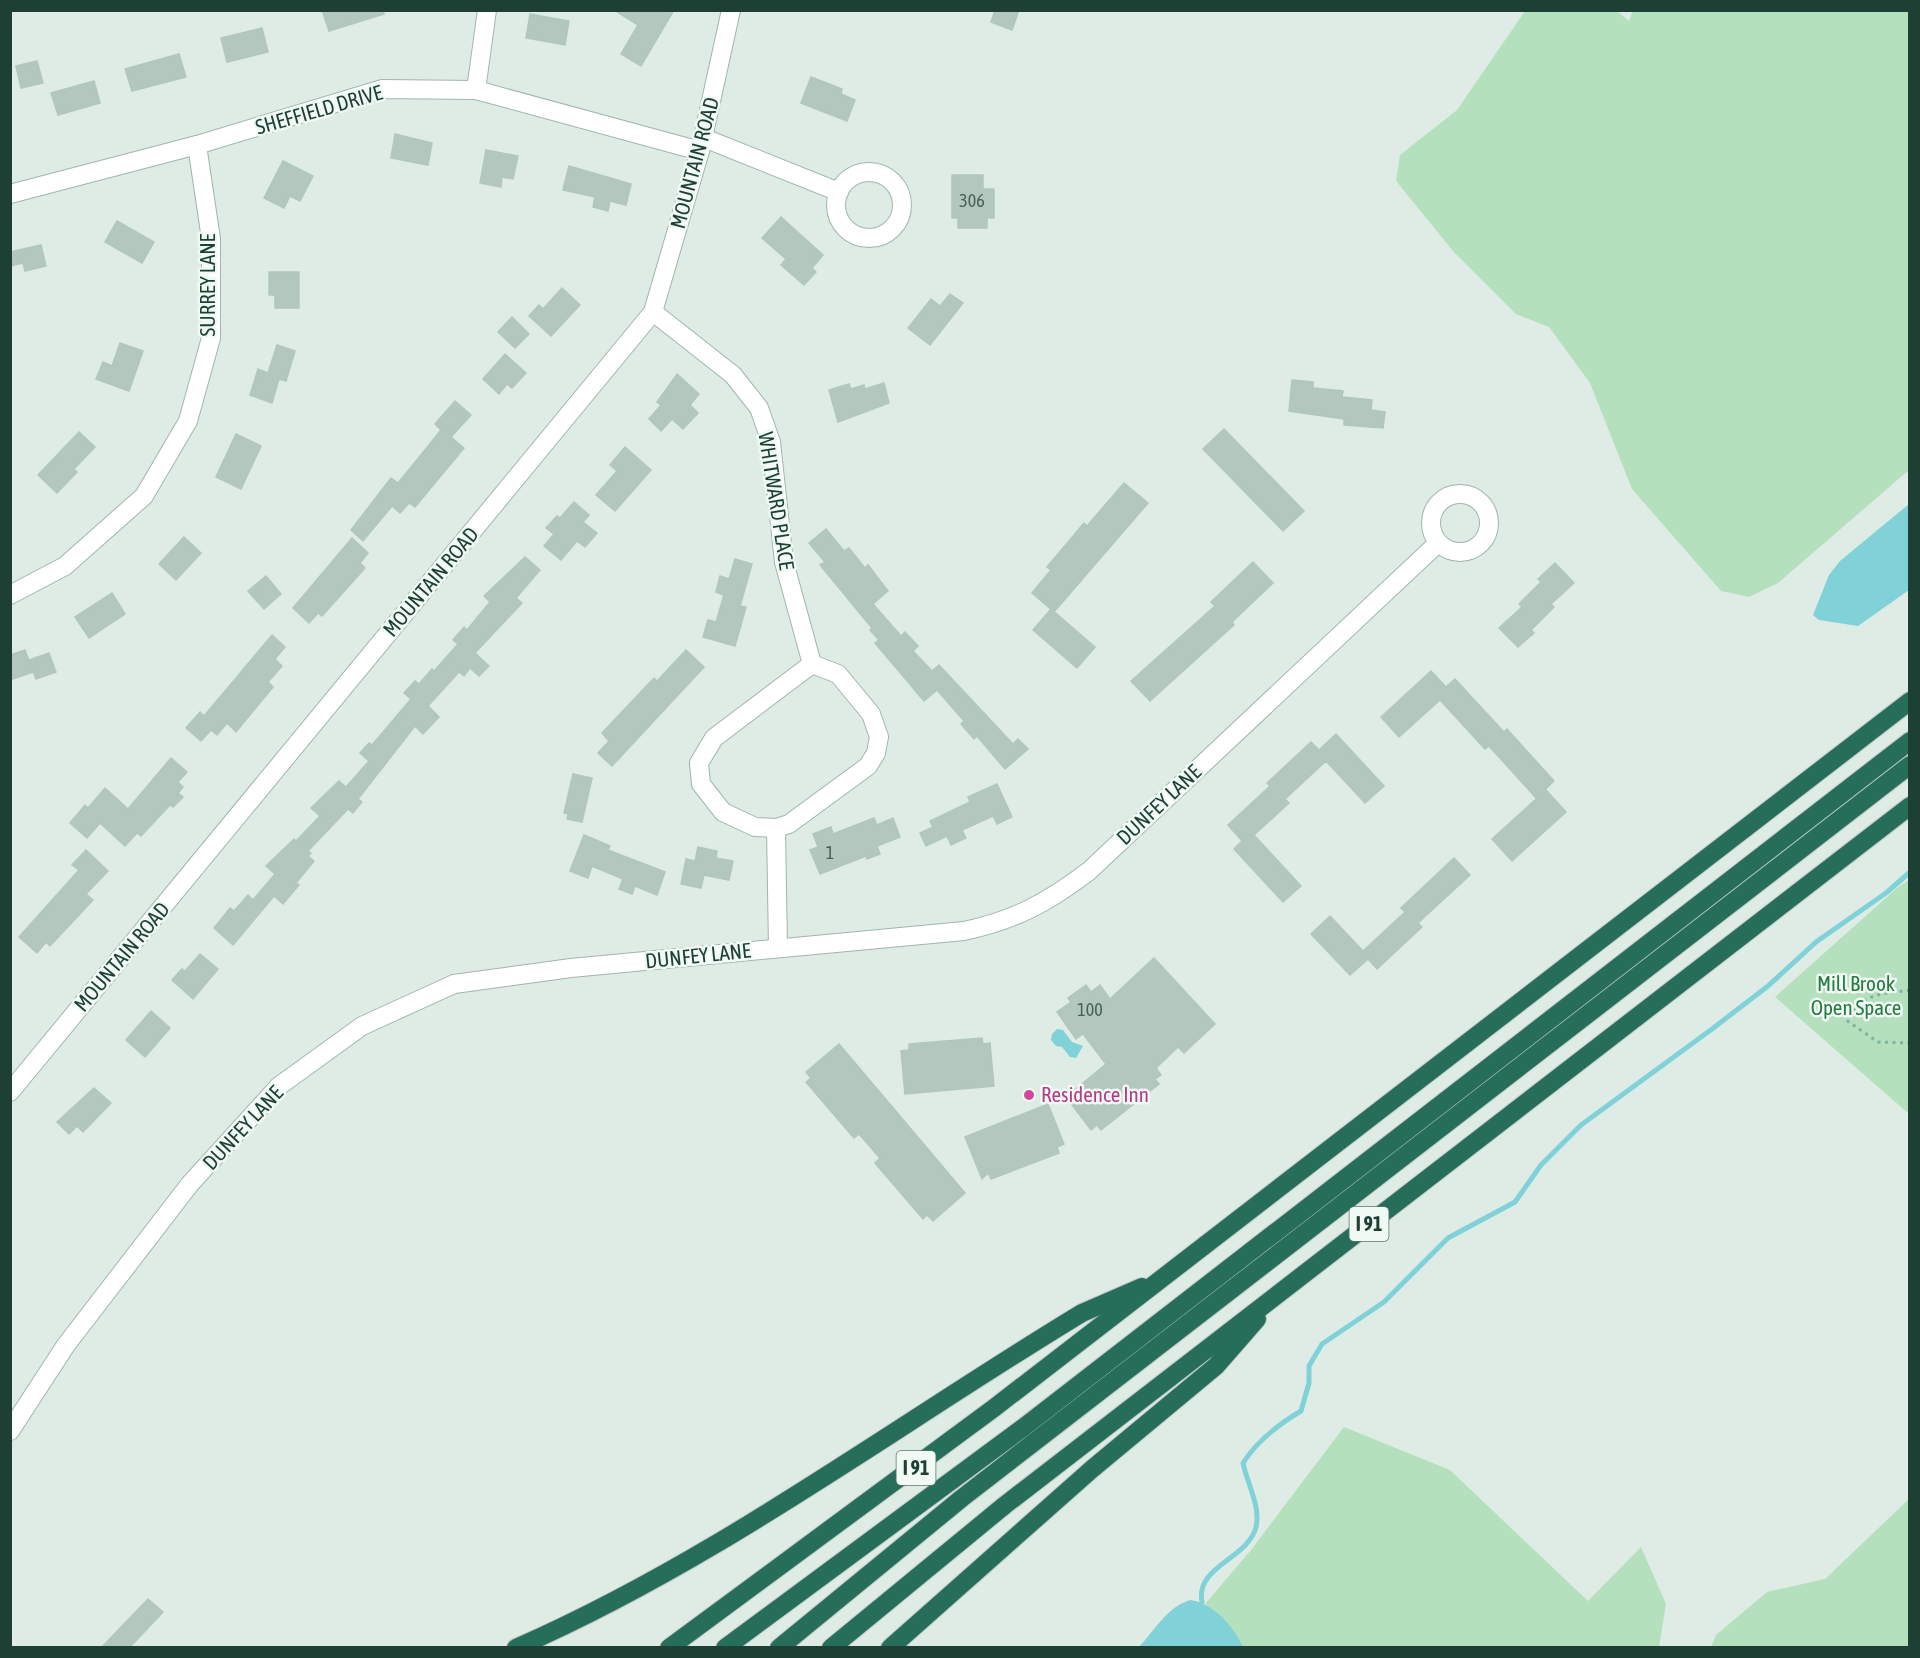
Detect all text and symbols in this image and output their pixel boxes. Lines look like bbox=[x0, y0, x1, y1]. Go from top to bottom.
street label: SHEFFIELD DRIVE bbox=[253, 79, 385, 139]
street label: MOUNTAIN ROAD bbox=[665, 94, 723, 231]
house number: 306 bbox=[959, 190, 985, 211]
street label: SURREY LANE bbox=[195, 233, 219, 337]
street label: WHITWARD PLACE bbox=[754, 430, 800, 572]
street label: MOUNTAIN ROAD bbox=[378, 522, 483, 641]
street label: DUNFEY LANE bbox=[1111, 759, 1205, 849]
house number: 1 bbox=[826, 842, 834, 863]
street label: MOUNTAIN ROAD bbox=[69, 897, 174, 1016]
street label: DUNFEY LANE bbox=[644, 938, 752, 972]
park label: Mill Brook Open Space bbox=[1811, 971, 1901, 1019]
house number: 100 bbox=[1077, 999, 1103, 1020]
street label: DUNFEY LANE bbox=[197, 1080, 287, 1174]
place label: Residence Inn bbox=[1041, 1082, 1149, 1106]
marker: Residence Inn bbox=[1022, 1088, 1036, 1102]
road number: I 91 bbox=[1350, 1207, 1388, 1241]
road number: I 91 bbox=[896, 1451, 936, 1485]

